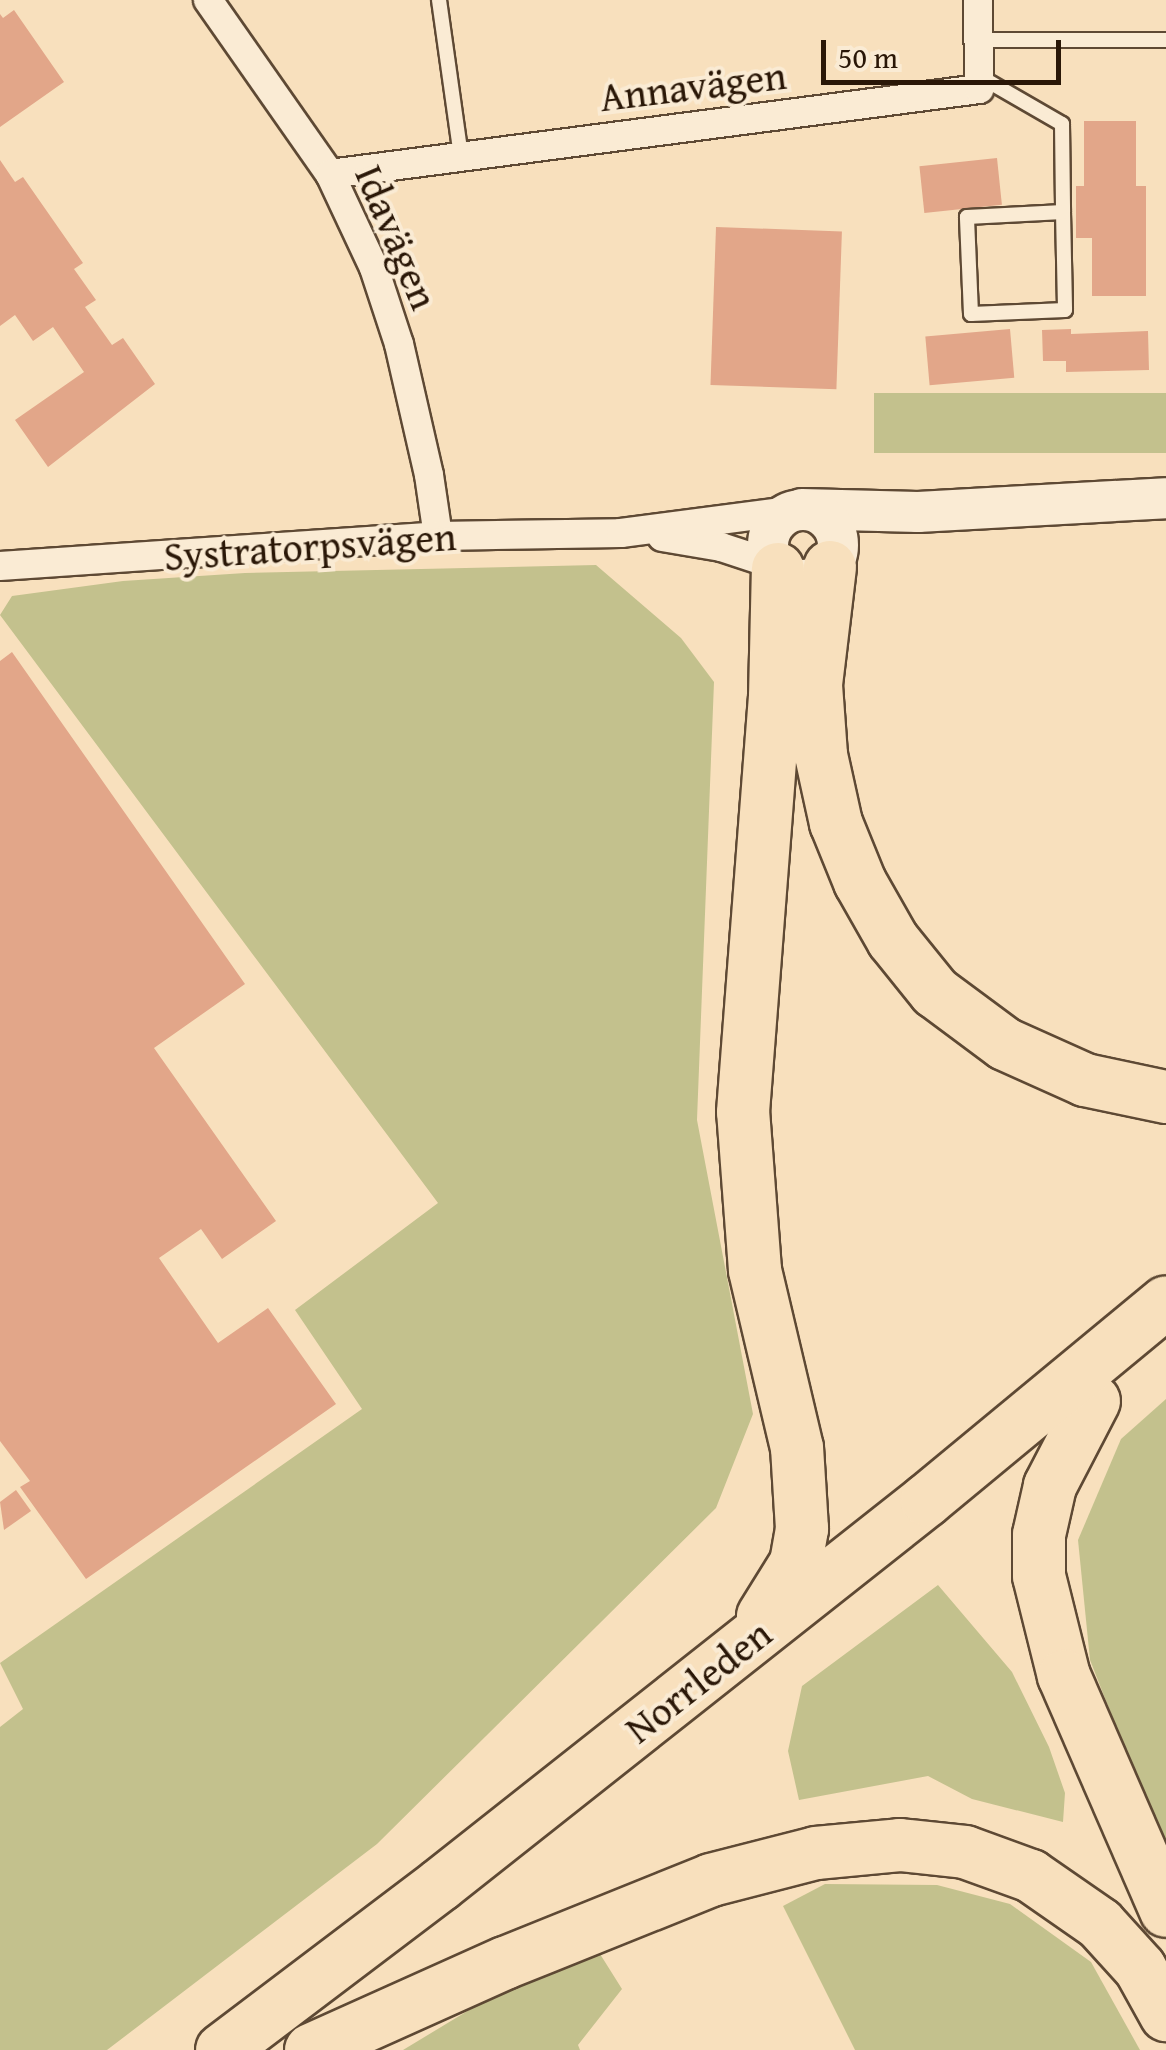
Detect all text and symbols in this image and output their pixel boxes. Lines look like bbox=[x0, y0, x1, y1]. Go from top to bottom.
scale bar bbox=[826, 20, 1066, 82]
text: 50 m bbox=[838, 35, 898, 79]
street label: Annavägen bbox=[597, 51, 789, 121]
street label: Idavägen bbox=[345, 158, 449, 316]
street label: Systratorpsvägen bbox=[162, 512, 458, 580]
street label: Norrleden bbox=[615, 1609, 781, 1753]

